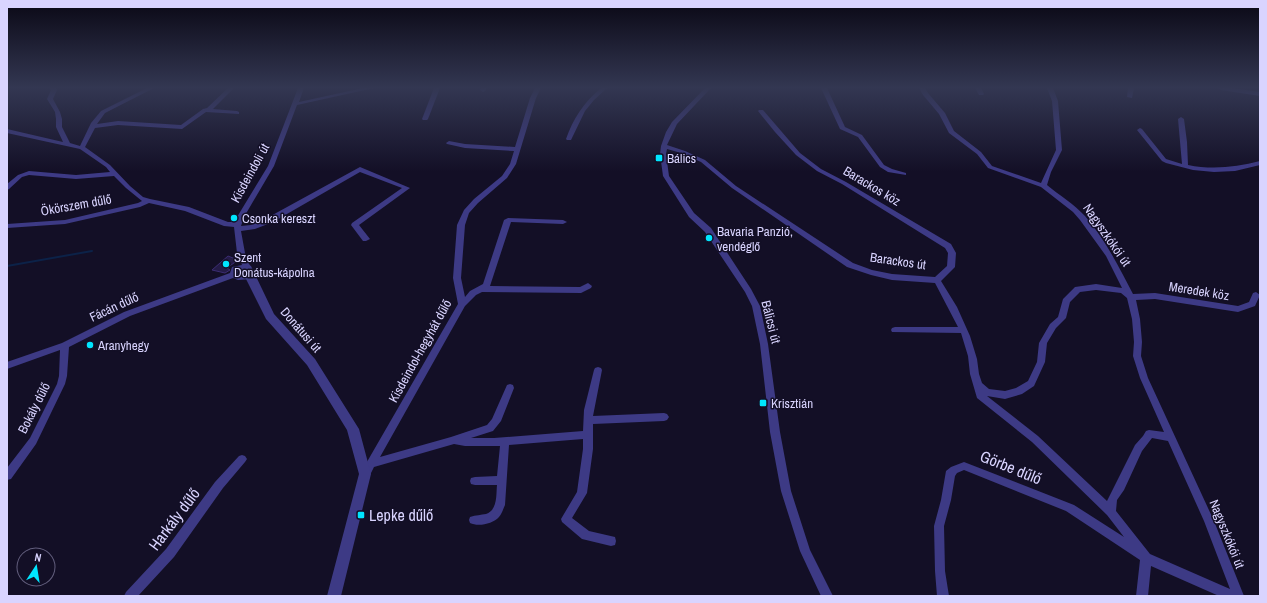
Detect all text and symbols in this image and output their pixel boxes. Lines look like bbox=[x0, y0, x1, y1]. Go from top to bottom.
street label: Kisdeindoli út bbox=[227, 140, 273, 206]
place label: Bálics bbox=[667, 150, 696, 167]
marker: Bálics bbox=[654, 153, 664, 163]
street label: Barackos köz bbox=[840, 162, 904, 210]
street label: Ökörszem dűlő bbox=[39, 190, 113, 220]
street label: Nagyszkókói út bbox=[1079, 200, 1135, 270]
place label: Csonka kereszt bbox=[242, 210, 315, 227]
marker: Csonka kereszt bbox=[229, 213, 239, 223]
place label: Bavaria Panzió, vendéglő bbox=[717, 223, 793, 255]
marker: Bavaria Panzió, vendéglő bbox=[704, 233, 714, 243]
place label: Szent Donátus-kápolna bbox=[234, 249, 315, 281]
street label: Barackos út bbox=[869, 249, 927, 273]
marker: Szent Donátus-kápolna bbox=[221, 259, 231, 269]
street label: Meredek köz bbox=[1168, 278, 1230, 304]
street label: Fácán dűlő bbox=[87, 288, 141, 326]
street label: Kisdeindol-hegyhát dűlő bbox=[385, 297, 455, 405]
street label: Bálicsi út bbox=[757, 299, 785, 345]
street label: Donátusi út bbox=[277, 304, 325, 356]
place label: Aranyhegy bbox=[97, 337, 150, 354]
marker: Aranyhegy bbox=[85, 340, 95, 350]
street label: Bokály dűlő bbox=[14, 380, 54, 436]
place label: Krisztián bbox=[771, 395, 813, 412]
marker: Krisztián bbox=[758, 398, 768, 408]
street label: Görbe dűlő bbox=[977, 445, 1045, 489]
street label: Harkály dűlő bbox=[143, 483, 205, 555]
street label: Nagyszkókói út bbox=[1205, 497, 1249, 571]
place label: Lepke dűlő bbox=[369, 504, 433, 526]
marker: Lepke dűlő bbox=[356, 510, 366, 520]
north arrow bbox=[16, 547, 56, 587]
text: N bbox=[33, 550, 43, 565]

